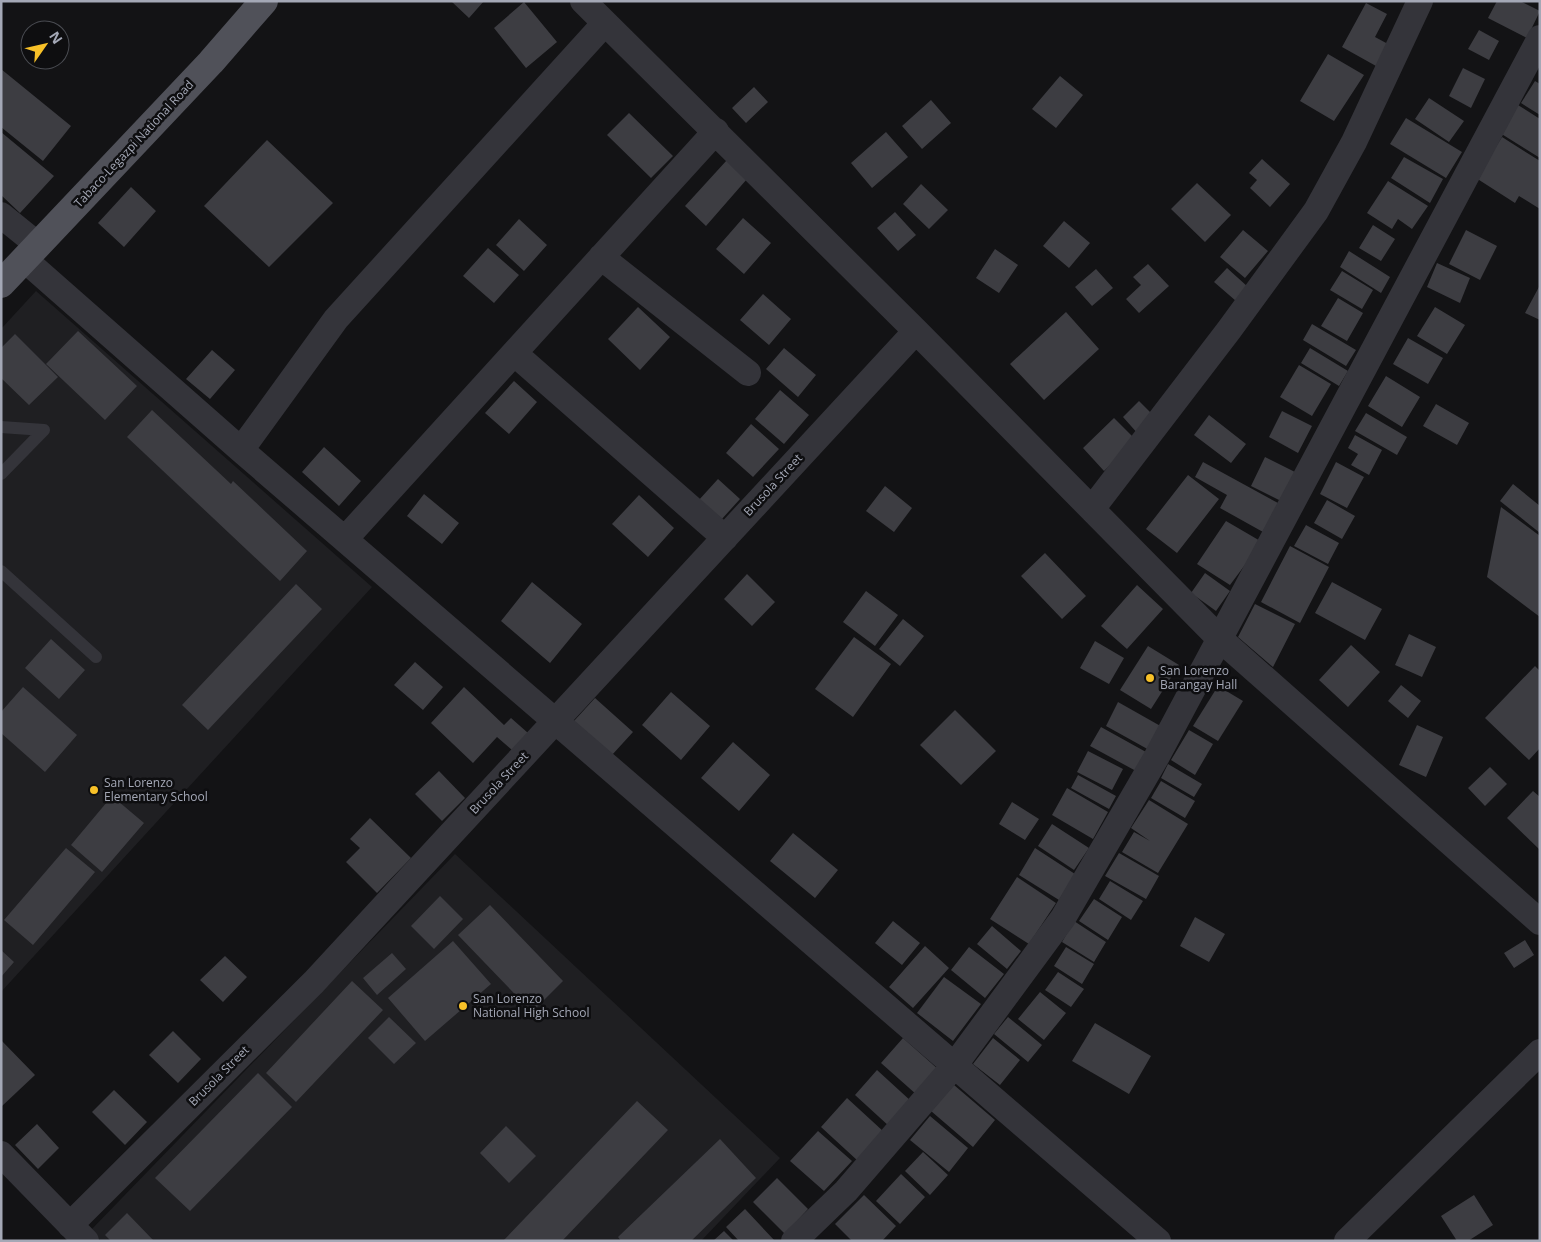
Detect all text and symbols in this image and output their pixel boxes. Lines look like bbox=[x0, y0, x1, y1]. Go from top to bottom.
north arrow bbox=[20, 20, 70, 70]
text: N bbox=[45, 27, 67, 47]
street label: Tabaco-Legazpi National Road bbox=[70, 76, 197, 211]
street label: Brusola Street bbox=[739, 450, 806, 519]
place label: San Lorenzo Barangay Hall bbox=[1160, 662, 1237, 693]
marker: San Lorenzo Barangay Hall bbox=[1144, 672, 1156, 684]
street label: Brusola Street bbox=[465, 748, 532, 817]
place label: San Lorenzo Elementary School bbox=[104, 774, 208, 805]
marker: San Lorenzo Elementary School bbox=[88, 784, 100, 796]
place label: San Lorenzo National High School bbox=[473, 990, 589, 1021]
marker: San Lorenzo National High School bbox=[457, 1000, 469, 1012]
street label: Brusola Street bbox=[185, 1042, 253, 1110]

